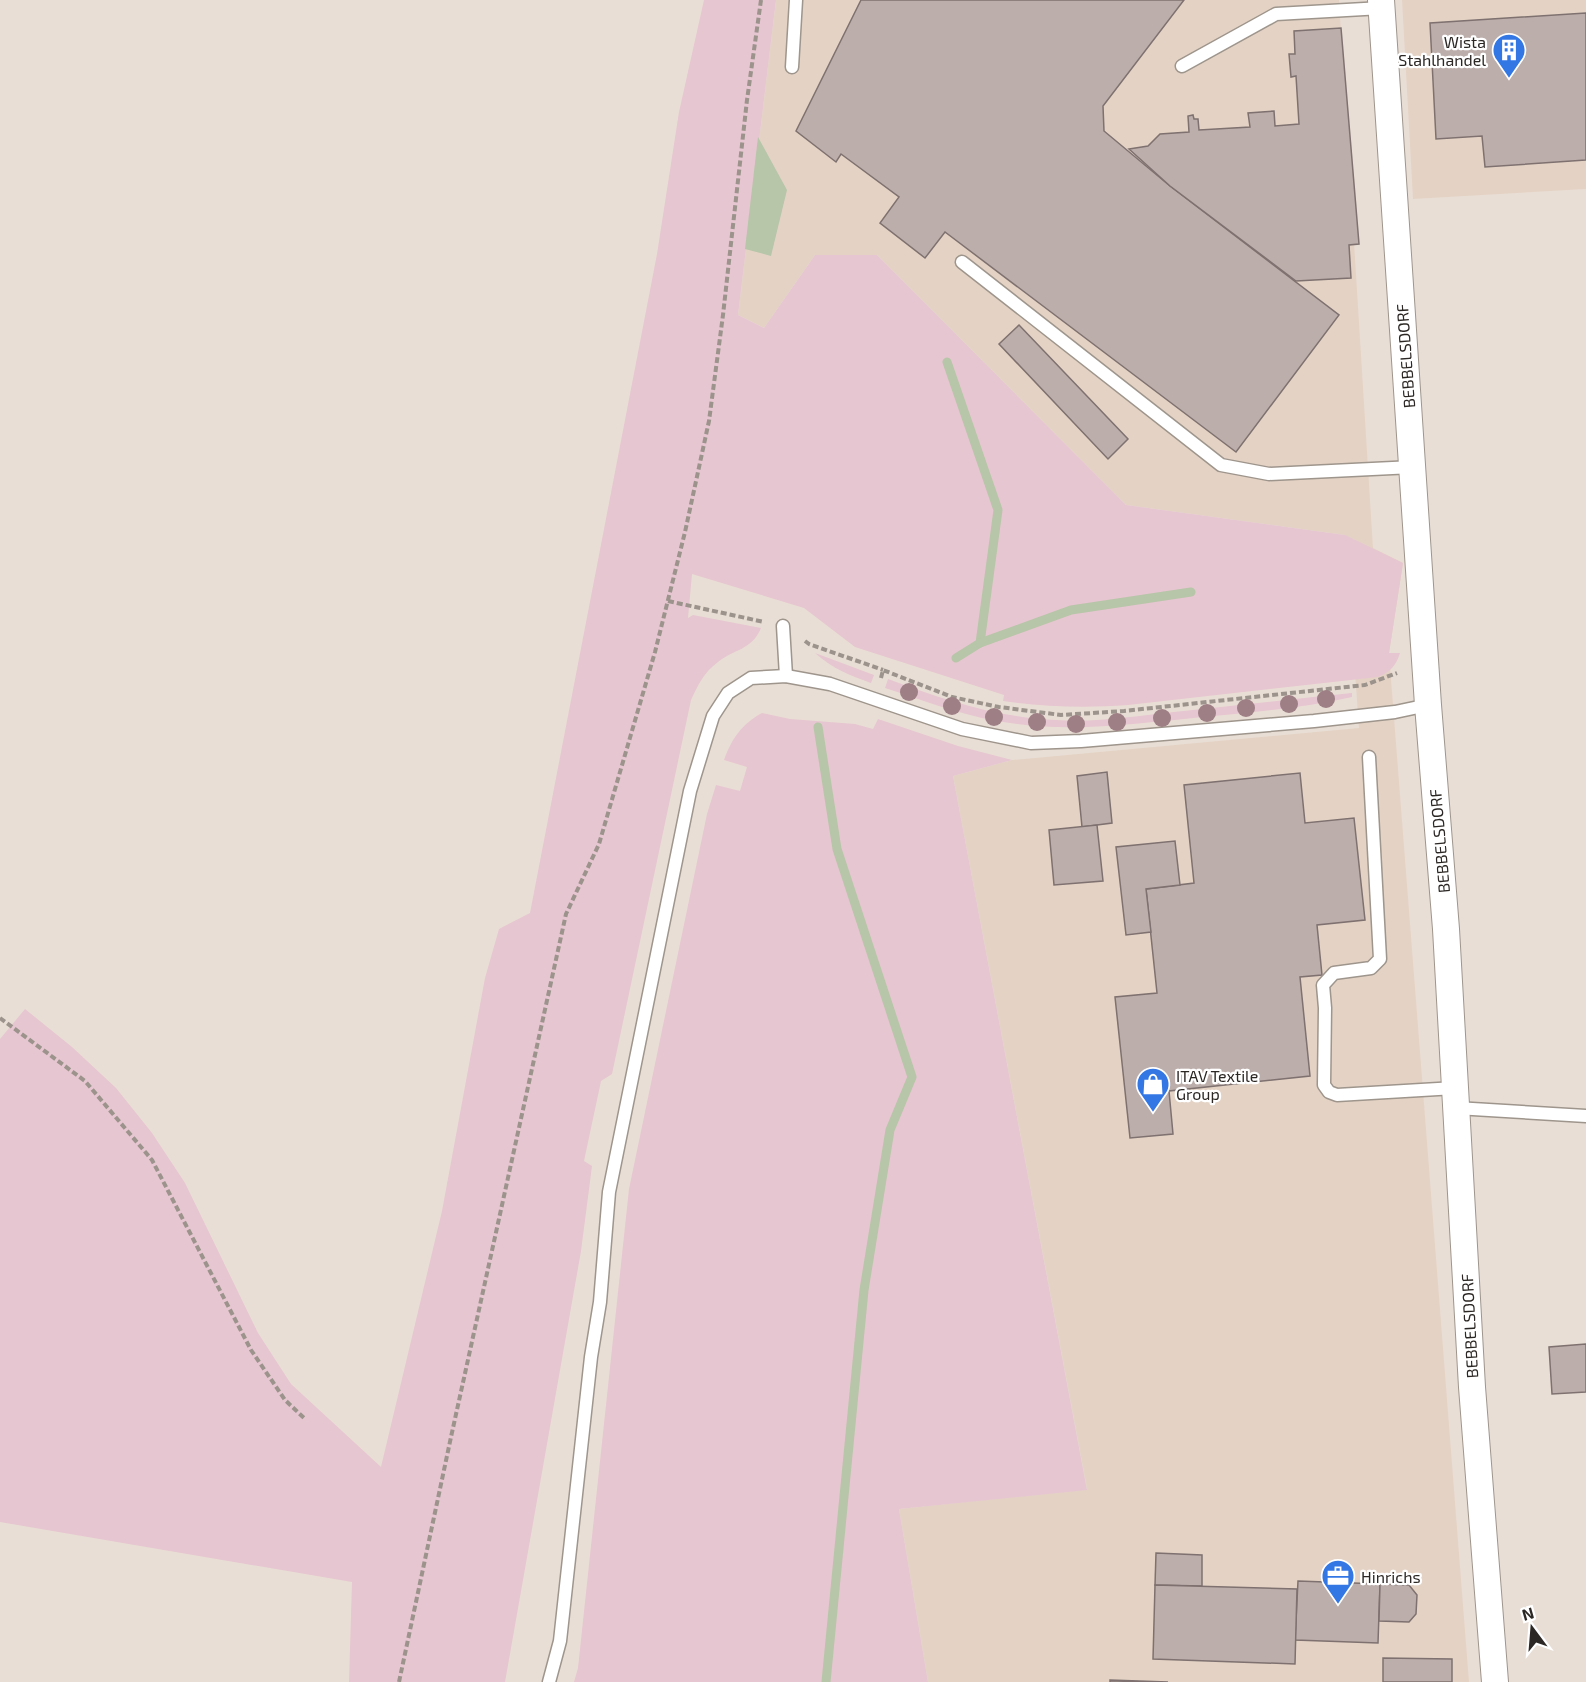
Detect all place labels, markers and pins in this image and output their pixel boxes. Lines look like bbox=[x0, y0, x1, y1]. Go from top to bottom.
place label: Wista Stahlhandel bbox=[1398, 32, 1486, 69]
building icon: Wista Stahlhandel bbox=[1491, 32, 1527, 79]
shop icon: ITAV Textile Group bbox=[1135, 1066, 1171, 1113]
place label: ITAV Textile Group bbox=[1176, 1066, 1258, 1103]
office icon: Hinrichs bbox=[1320, 1558, 1356, 1605]
place label: Hinrichs bbox=[1361, 1567, 1421, 1586]

